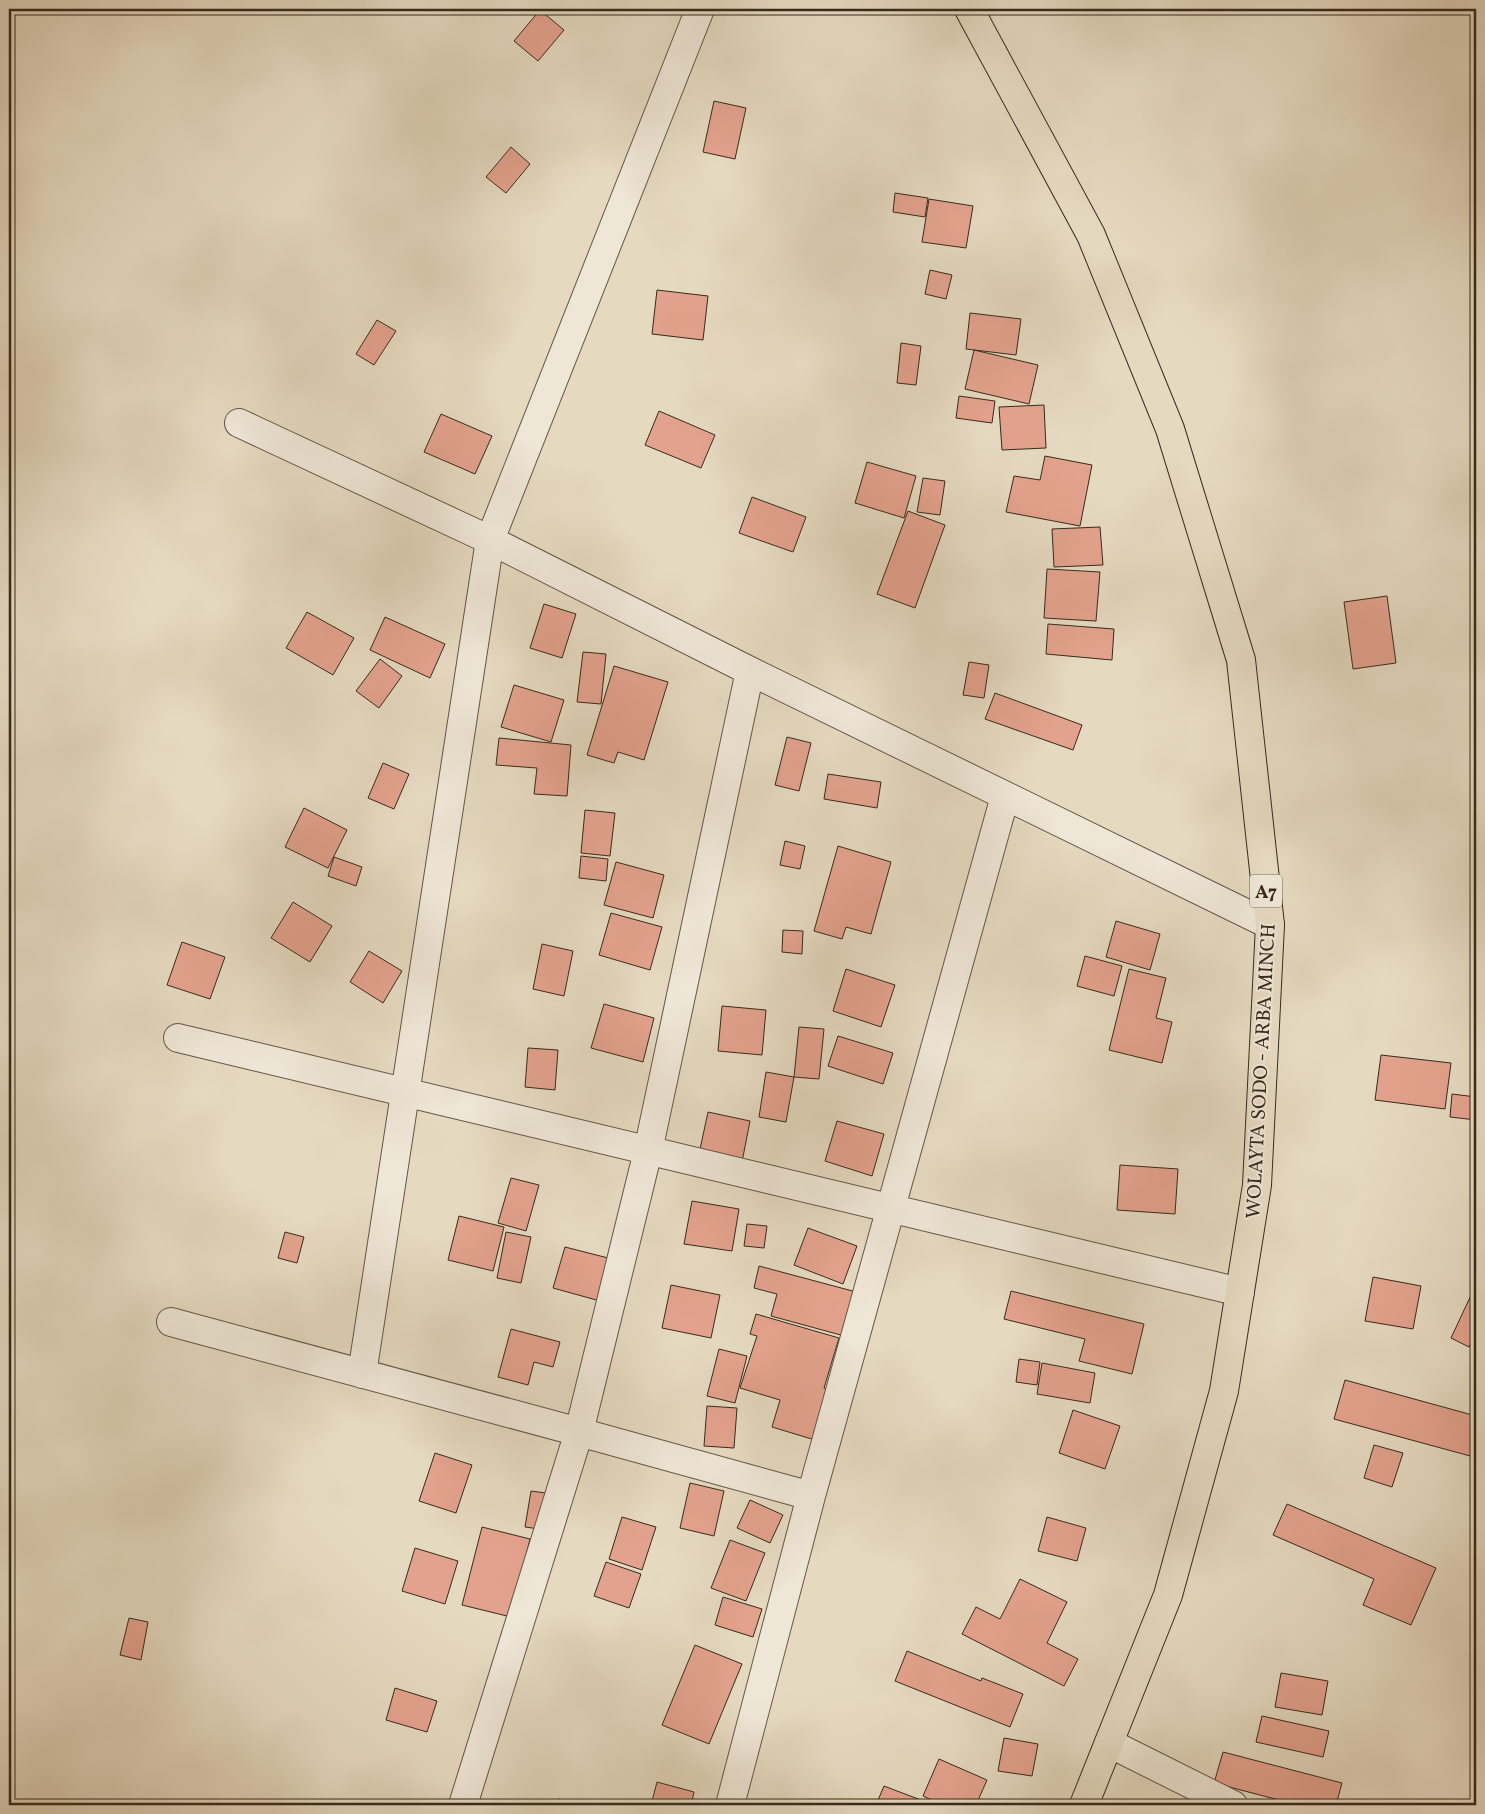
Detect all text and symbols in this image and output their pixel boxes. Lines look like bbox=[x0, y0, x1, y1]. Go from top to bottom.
road number: A7 bbox=[1250, 874, 1282, 908]
street label: WOLAYTA SODO - ARBA MINCH bbox=[1240, 923, 1284, 1220]

